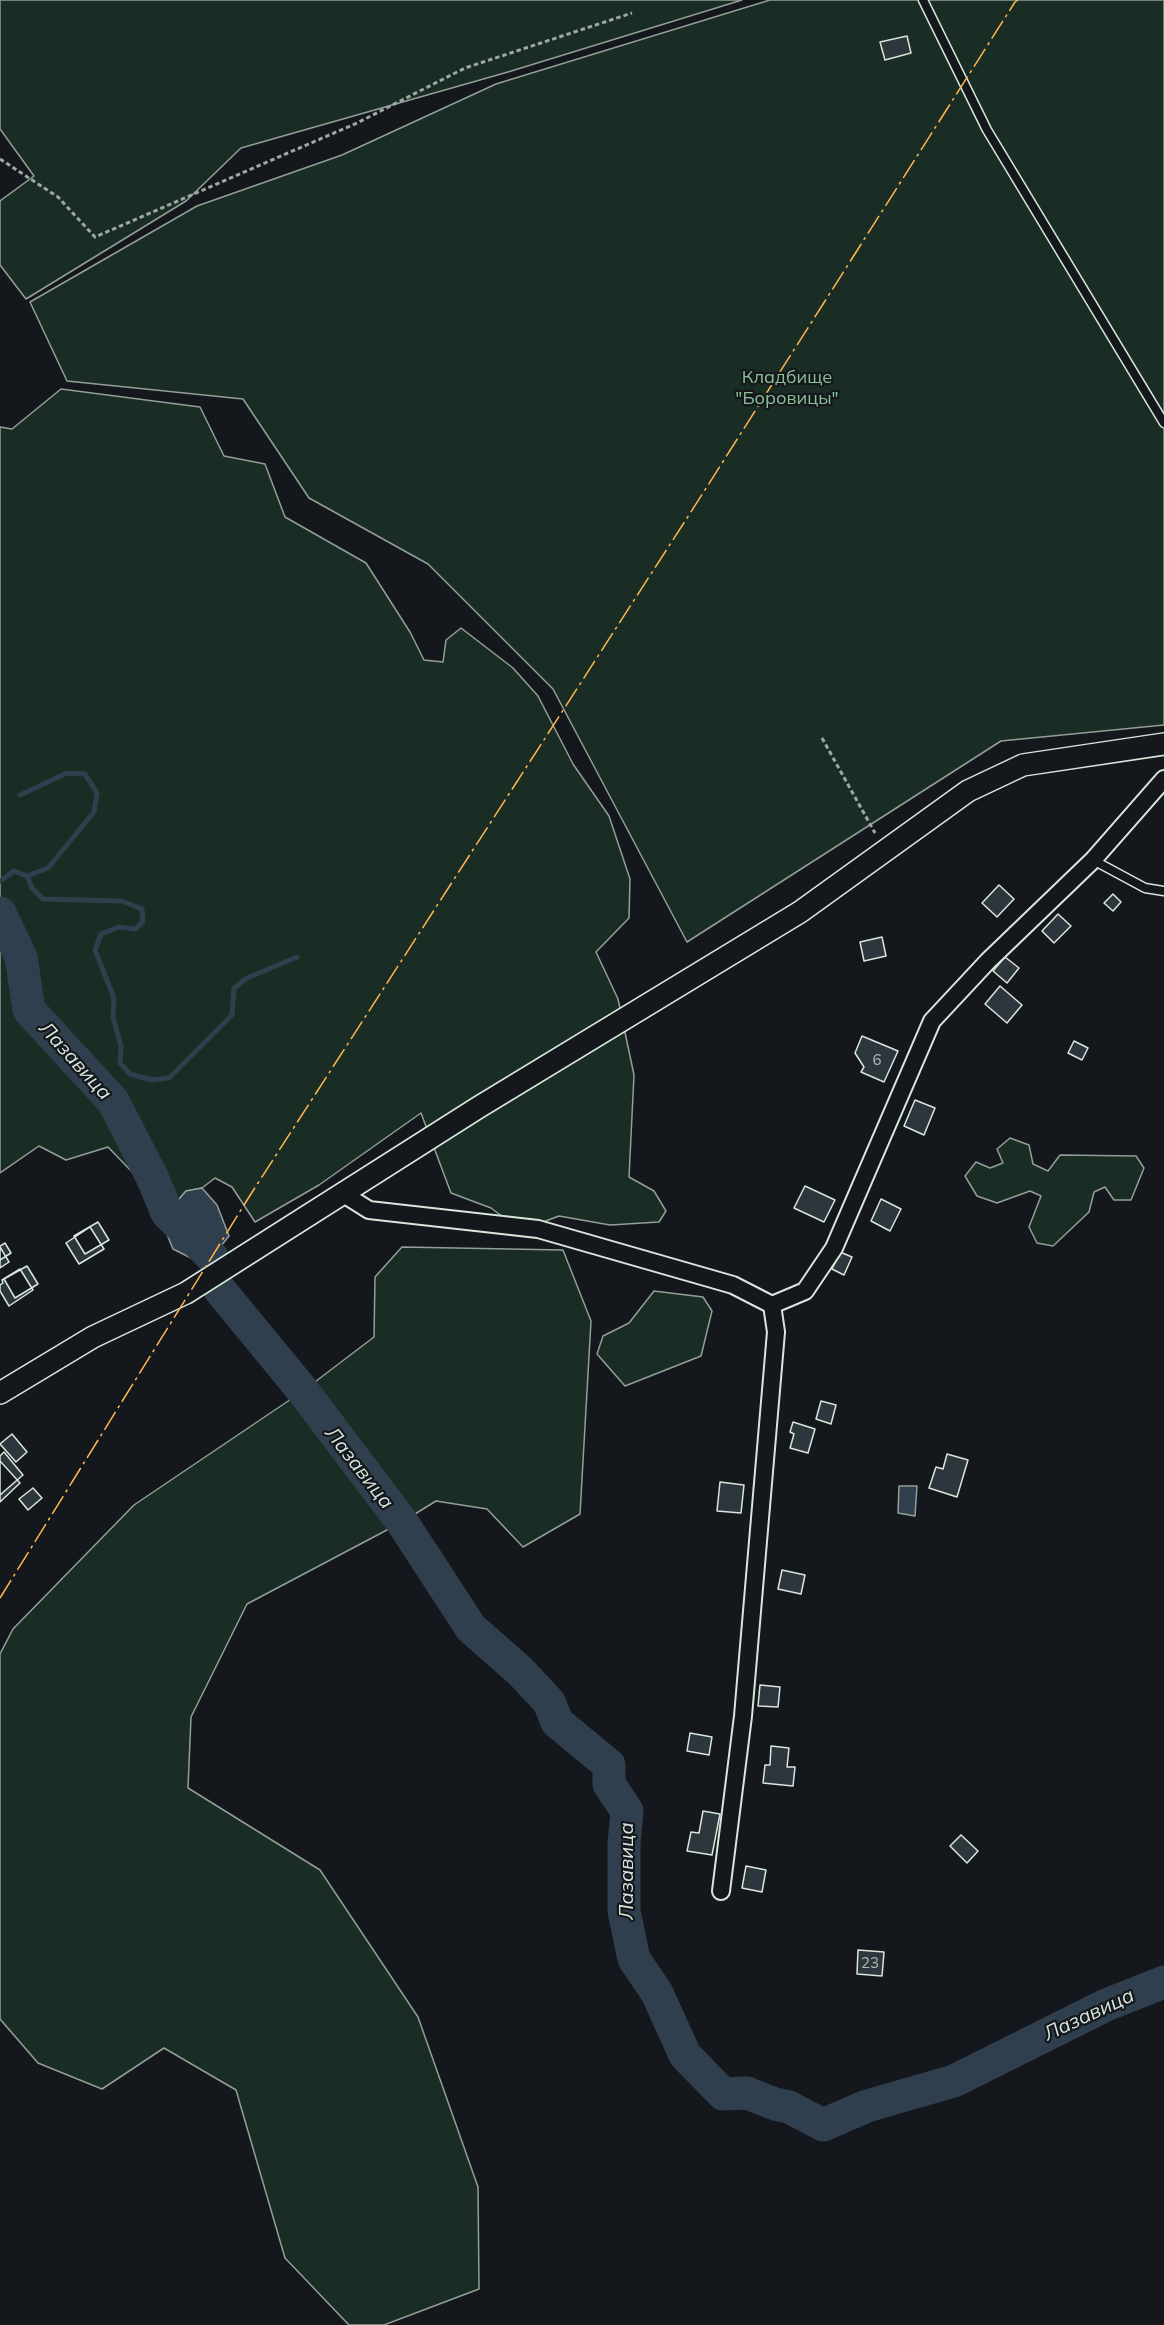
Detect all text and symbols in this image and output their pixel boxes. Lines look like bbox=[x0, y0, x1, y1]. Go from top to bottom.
park label: Кладбище "Боровицы" bbox=[735, 367, 839, 410]
water label: Лазавица bbox=[34, 1017, 116, 1105]
house number: 6 bbox=[873, 1051, 881, 1069]
water label: Лазавица bbox=[320, 1422, 398, 1514]
water label: Лазавица bbox=[615, 1822, 639, 1920]
house number: 23 bbox=[861, 1954, 879, 1972]
water label: Лазавица bbox=[1040, 1984, 1138, 2046]

